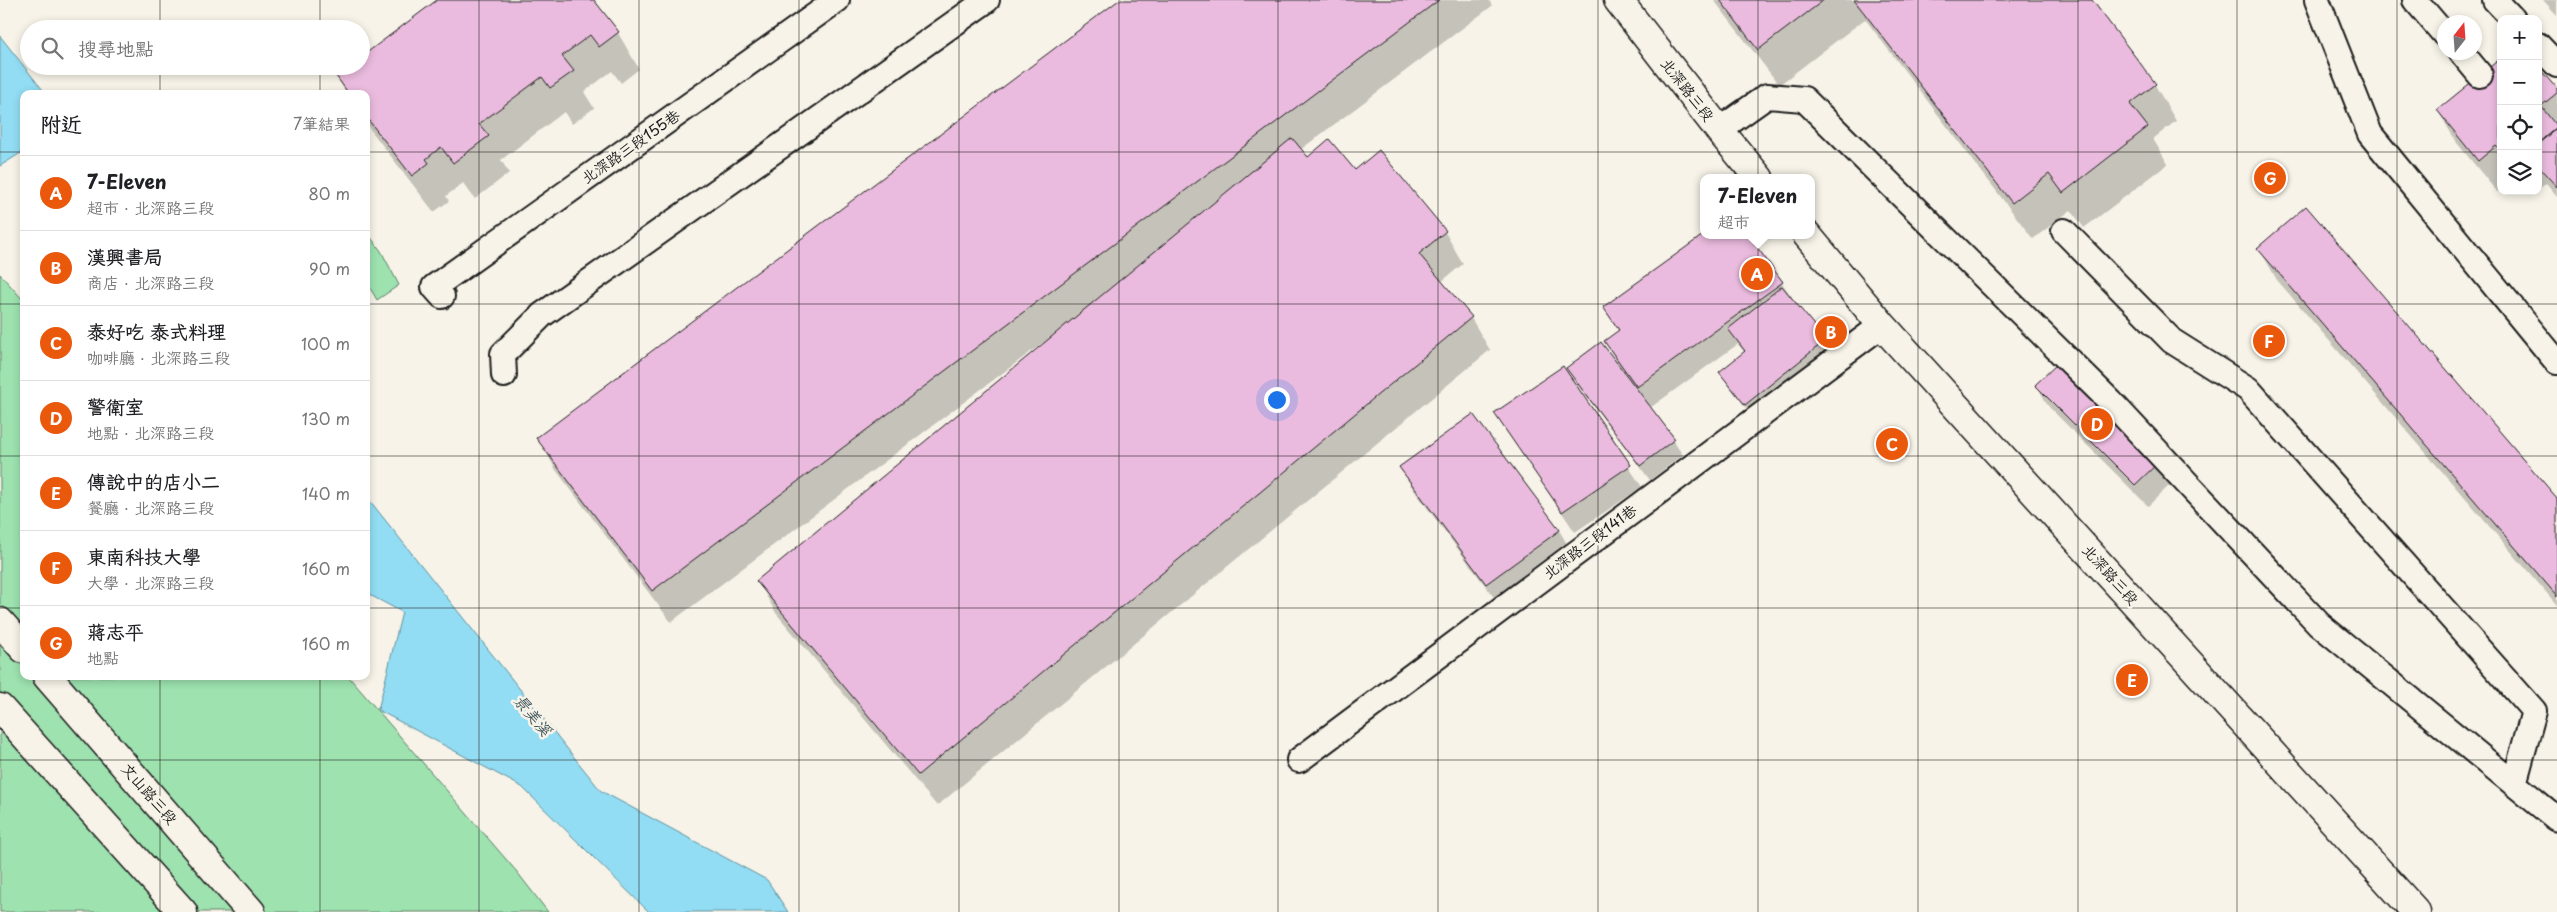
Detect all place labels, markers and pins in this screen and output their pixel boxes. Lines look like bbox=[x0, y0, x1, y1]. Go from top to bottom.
pin: G bbox=[2254, 159, 2286, 197]
pin: A bbox=[1741, 255, 1773, 293]
pin: B bbox=[1815, 313, 1847, 351]
pin: F bbox=[2253, 322, 2285, 360]
pin: D bbox=[2081, 405, 2113, 443]
pin: C bbox=[1876, 425, 1908, 463]
pin: E bbox=[2116, 661, 2148, 699]

